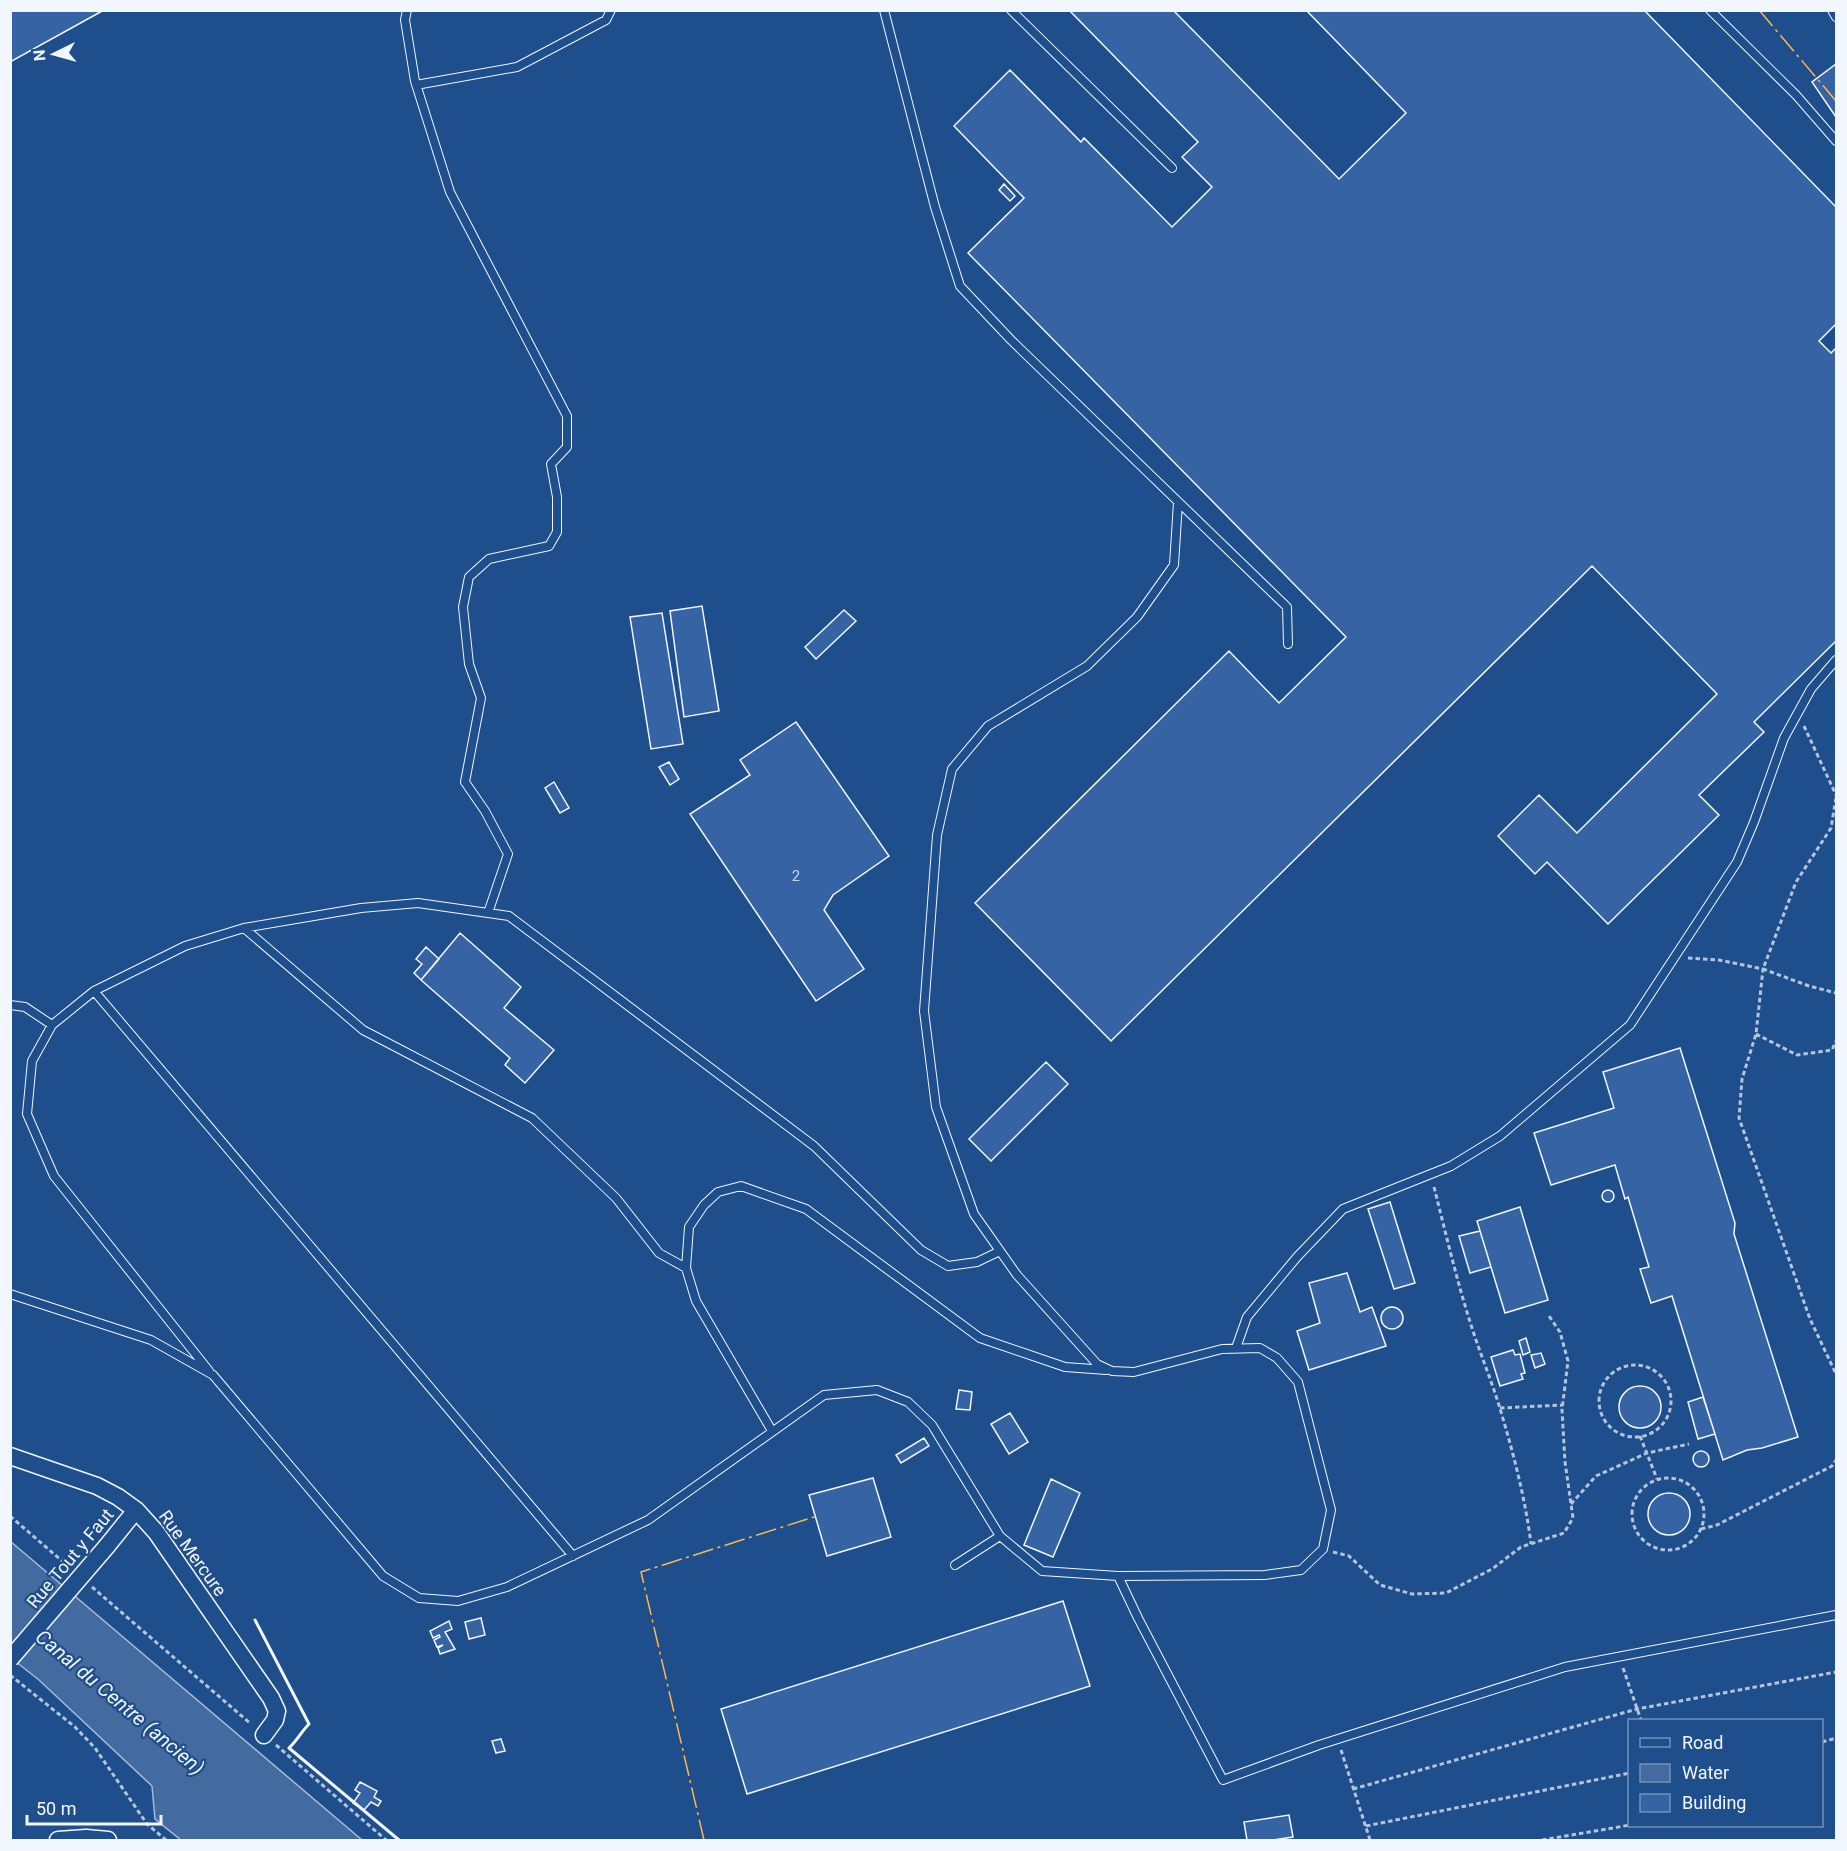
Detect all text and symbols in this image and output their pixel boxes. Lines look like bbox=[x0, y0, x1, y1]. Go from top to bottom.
north arrow bbox=[24, 24, 84, 84]
text: N bbox=[30, 49, 50, 62]
house number: 2 bbox=[792, 867, 800, 885]
street label: Rue Tout y Faut bbox=[22, 1504, 118, 1612]
street label: Rue Mercure bbox=[155, 1506, 231, 1600]
water label: Canal du Centre (ancien) bbox=[31, 1624, 209, 1780]
legend bbox=[1628, 1719, 1823, 1827]
text: Road bbox=[1682, 1732, 1723, 1753]
text: Water bbox=[1682, 1762, 1729, 1783]
scale bar bbox=[27, 1788, 160, 1826]
text: Building bbox=[1682, 1792, 1746, 1813]
text: 50 m bbox=[36, 1798, 76, 1819]

